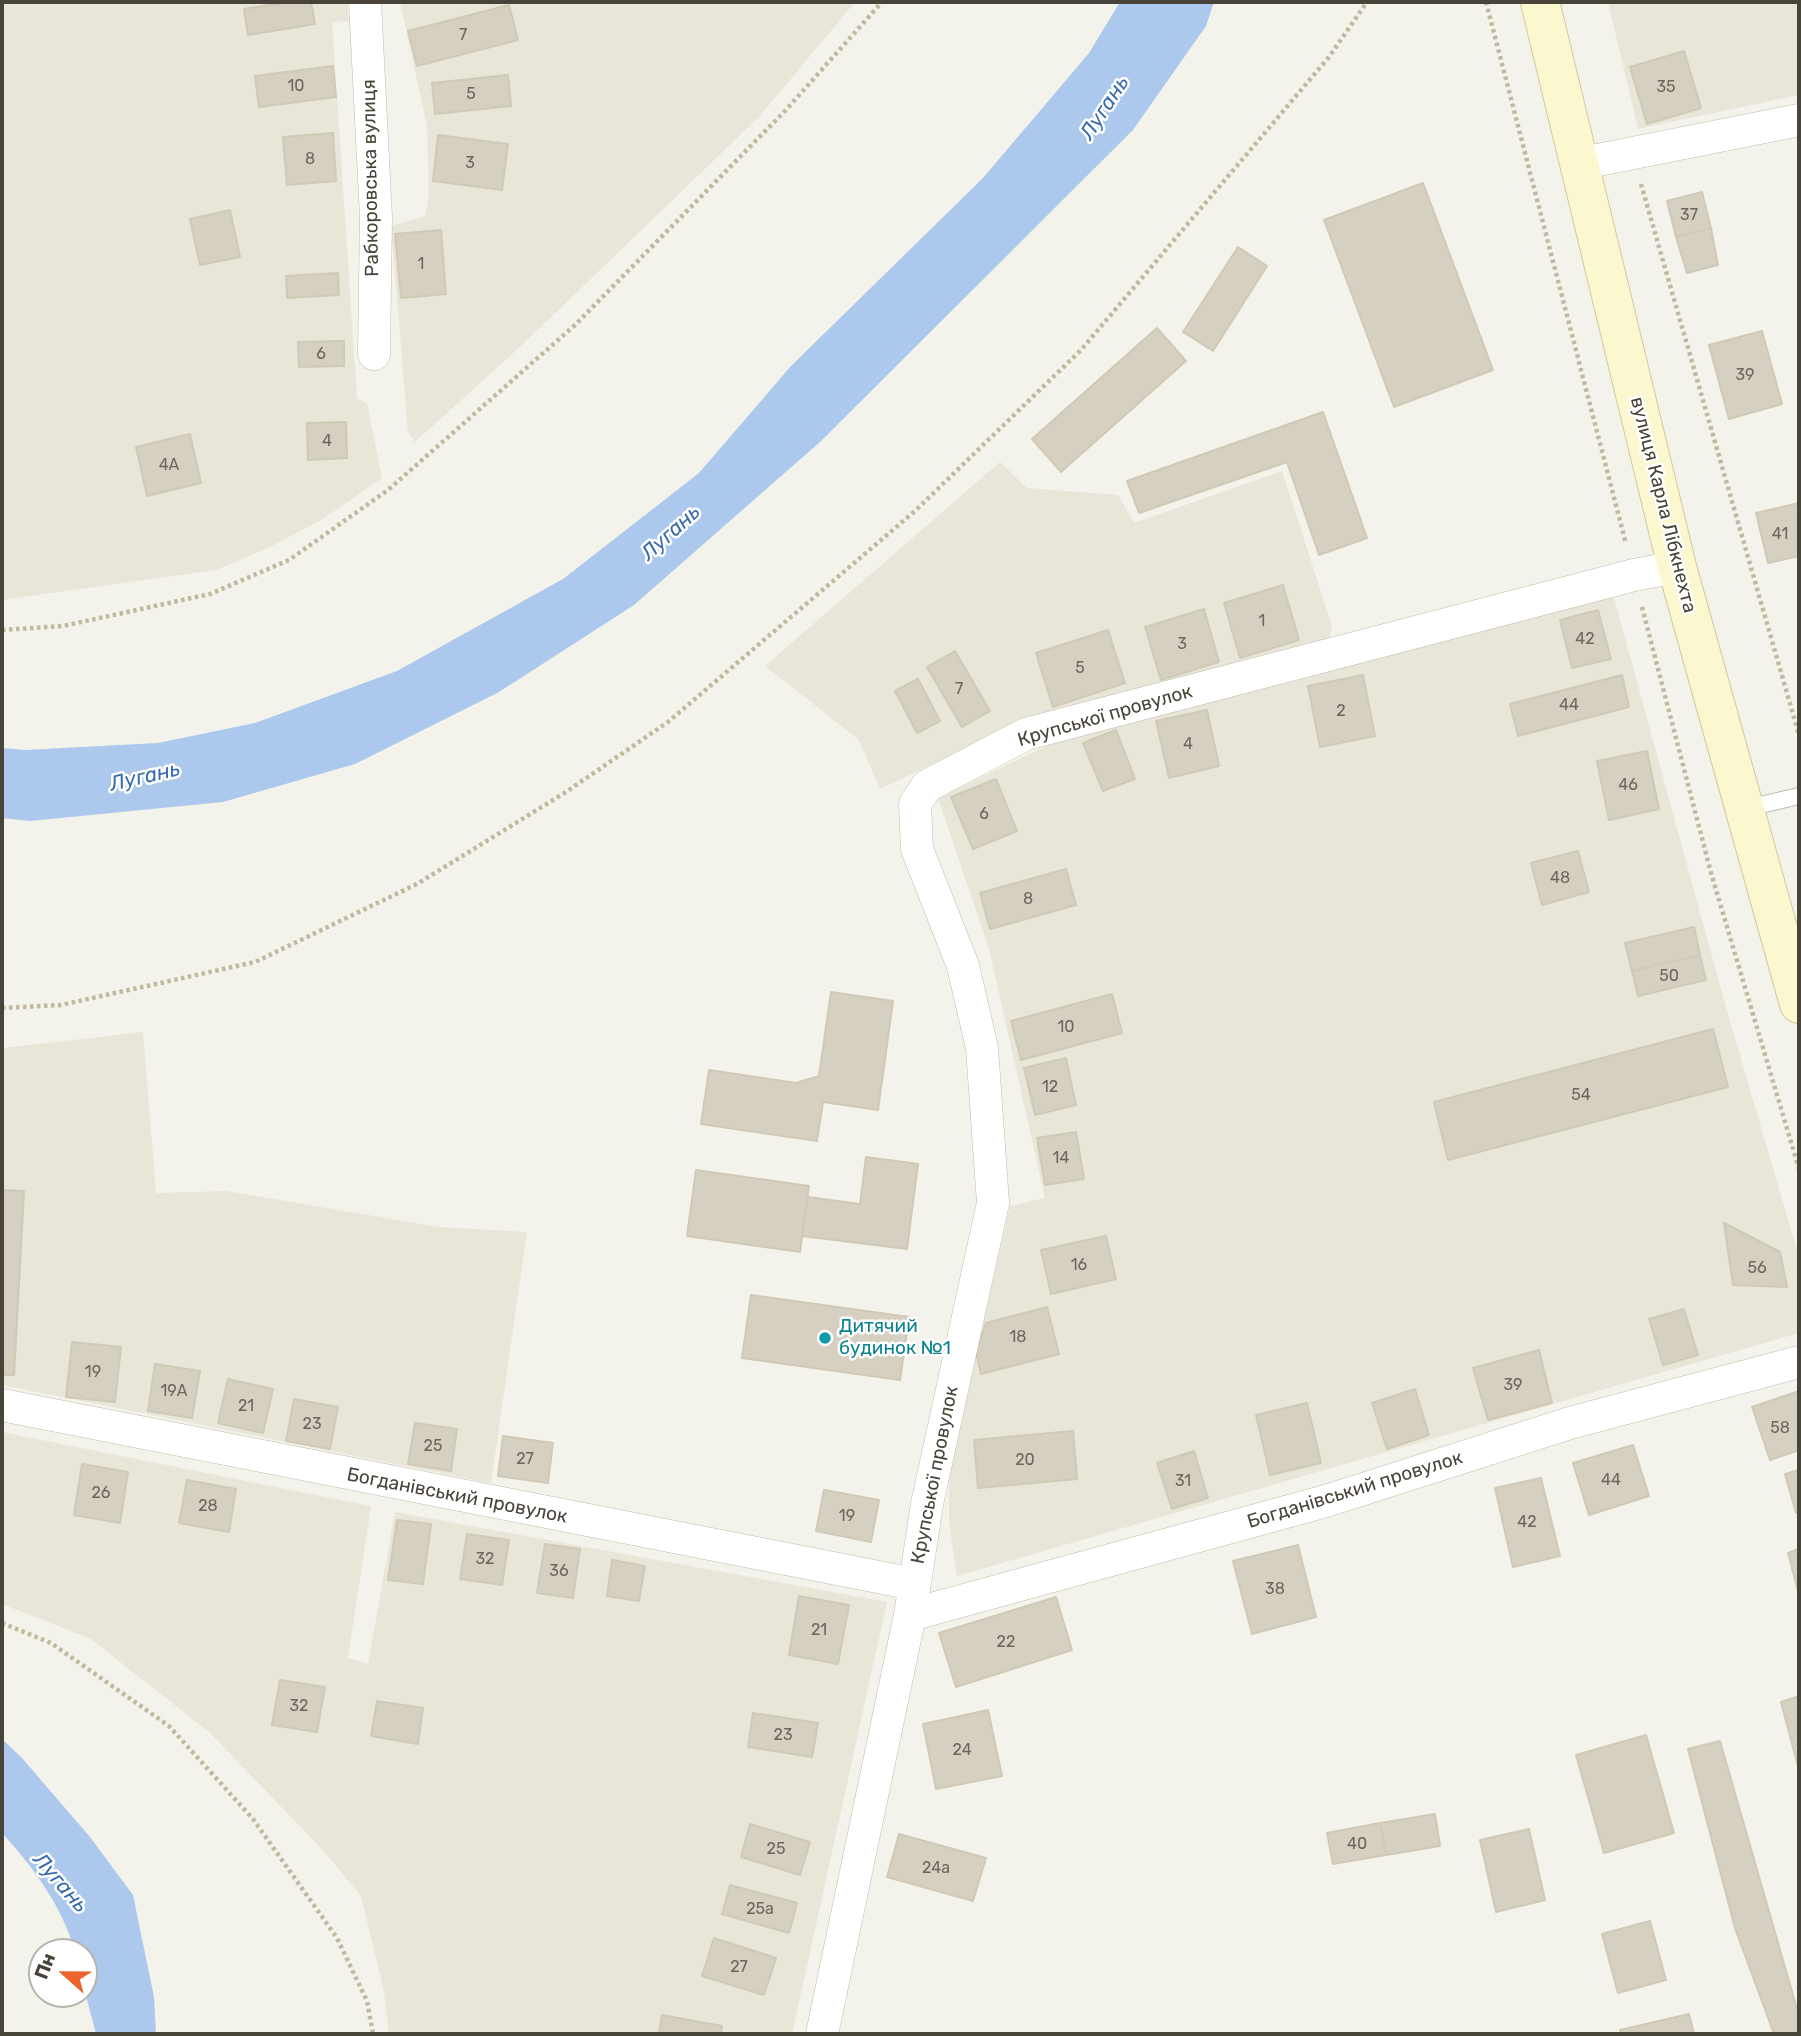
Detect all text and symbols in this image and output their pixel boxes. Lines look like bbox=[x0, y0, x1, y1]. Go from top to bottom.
house number: 7 bbox=[459, 25, 467, 45]
water label: Лугань bbox=[1075, 71, 1135, 145]
house number: 10 bbox=[287, 76, 305, 96]
house number: 35 bbox=[1656, 77, 1676, 97]
street label: Рабкоровська вулиця bbox=[358, 79, 384, 277]
house number: 5 bbox=[466, 84, 476, 104]
house number: 8 bbox=[305, 149, 315, 169]
house number: 3 bbox=[465, 153, 475, 173]
house number: 37 bbox=[1680, 205, 1698, 225]
house number: 1 bbox=[418, 254, 424, 274]
house number: 6 bbox=[316, 344, 326, 364]
house number: 39 bbox=[1735, 365, 1755, 385]
street label: вулиця Карла Лібкнехта bbox=[1625, 395, 1701, 615]
house number: 4 bbox=[322, 431, 332, 451]
house number: 4А bbox=[159, 455, 179, 475]
water label: Лугань bbox=[636, 500, 706, 566]
house number: 41 bbox=[1772, 524, 1788, 544]
house number: 1 bbox=[1259, 611, 1265, 631]
house number: 42 bbox=[1575, 629, 1595, 649]
house number: 3 bbox=[1177, 634, 1187, 654]
house number: 5 bbox=[1075, 658, 1085, 678]
house number: 7 bbox=[955, 679, 963, 699]
street label: Крупської провулок bbox=[1015, 680, 1195, 752]
house number: 44 bbox=[1559, 695, 1579, 715]
house number: 2 bbox=[1336, 701, 1346, 721]
house number: 4 bbox=[1183, 734, 1193, 754]
water label: Лугань bbox=[108, 757, 182, 797]
house number: 46 bbox=[1618, 775, 1638, 795]
house number: 6 bbox=[979, 804, 989, 824]
house number: 48 bbox=[1550, 868, 1570, 888]
house number: 8 bbox=[1023, 889, 1033, 909]
house number: 50 bbox=[1659, 966, 1679, 986]
house number: 10 bbox=[1057, 1017, 1075, 1037]
house number: 12 bbox=[1042, 1077, 1058, 1097]
house number: 54 bbox=[1571, 1085, 1591, 1105]
house number: 14 bbox=[1053, 1148, 1069, 1168]
house number: 16 bbox=[1071, 1255, 1087, 1275]
house number: 56 bbox=[1747, 1258, 1767, 1278]
place label: Дитячий будинок №1 bbox=[839, 1316, 951, 1360]
house number: 18 bbox=[1009, 1327, 1027, 1347]
marker: Дитячий будинок №1 bbox=[817, 1330, 833, 1346]
house number: 19 bbox=[85, 1362, 101, 1382]
house number: 39 bbox=[1503, 1375, 1523, 1395]
house number: 19А bbox=[160, 1381, 188, 1401]
street label: Крупської провулок bbox=[907, 1384, 963, 1566]
house number: 21 bbox=[238, 1396, 254, 1416]
house number: 23 bbox=[302, 1414, 322, 1434]
house number: 58 bbox=[1770, 1418, 1790, 1438]
house number: 25 bbox=[424, 1436, 442, 1456]
street label: Богданівський провулок bbox=[1245, 1446, 1465, 1534]
house number: 27 bbox=[516, 1449, 534, 1469]
house number: 20 bbox=[1015, 1450, 1035, 1470]
street label: Богданівський провулок bbox=[345, 1463, 569, 1529]
house number: 44 bbox=[1601, 1470, 1621, 1490]
house number: 31 bbox=[1175, 1471, 1191, 1491]
house number: 26 bbox=[91, 1483, 111, 1503]
house number: 28 bbox=[198, 1496, 218, 1516]
house number: 19 bbox=[839, 1506, 855, 1526]
house number: 42 bbox=[1517, 1512, 1537, 1532]
house number: 32 bbox=[475, 1549, 495, 1569]
house number: 36 bbox=[549, 1561, 569, 1581]
house number: 38 bbox=[1265, 1579, 1285, 1599]
house number: 21 bbox=[811, 1620, 827, 1640]
house number: 22 bbox=[997, 1632, 1015, 1652]
house number: 32 bbox=[289, 1696, 309, 1716]
house number: 23 bbox=[773, 1725, 793, 1745]
house number: 24 bbox=[952, 1740, 972, 1760]
house number: 40 bbox=[1347, 1834, 1367, 1854]
house number: 25 bbox=[767, 1839, 785, 1859]
water label: Лугань bbox=[27, 1848, 93, 1918]
house number: 24а bbox=[922, 1858, 950, 1878]
house number: 25а bbox=[746, 1899, 774, 1919]
north arrow bbox=[28, 1938, 98, 2008]
text: Пн bbox=[29, 1950, 60, 1982]
house number: 27 bbox=[730, 1957, 748, 1977]

